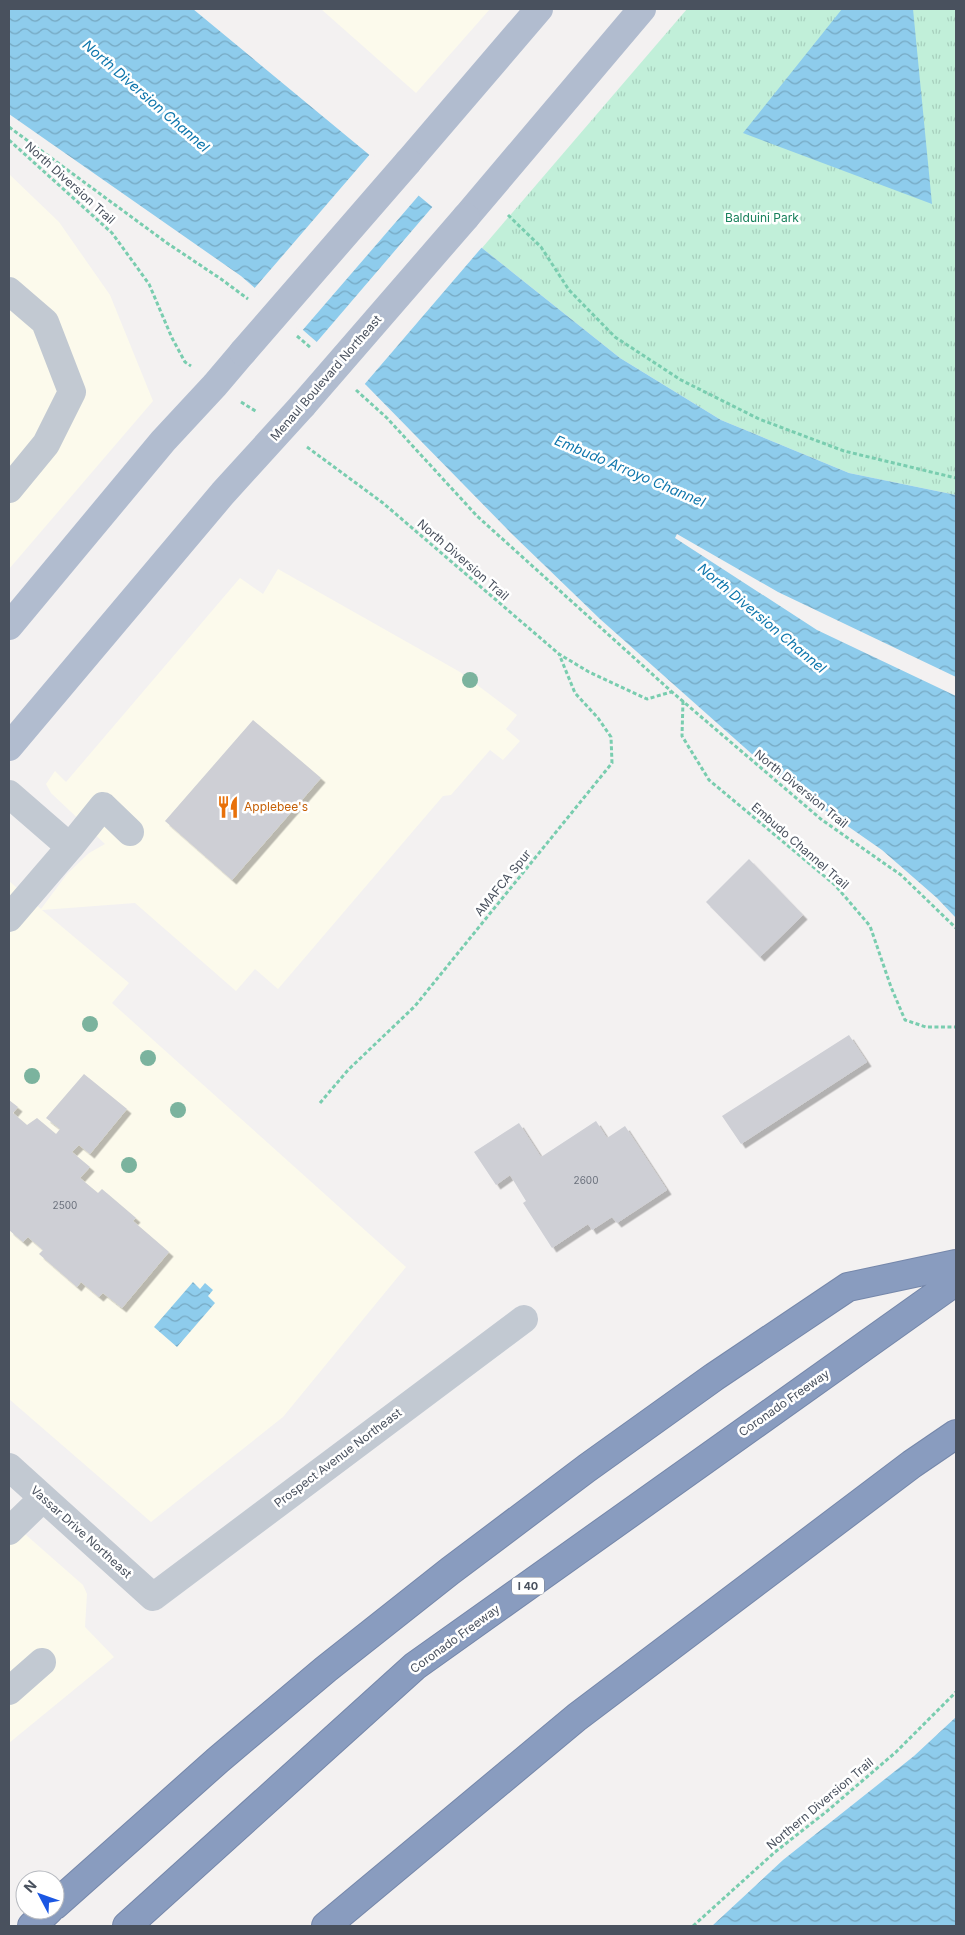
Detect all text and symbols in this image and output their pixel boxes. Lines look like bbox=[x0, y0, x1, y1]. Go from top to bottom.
water label: North Diversion Channel bbox=[80, 36, 214, 156]
street label: North Diversion Trail bbox=[22, 138, 118, 227]
park label: Balduini Park bbox=[725, 210, 799, 225]
street label: Menaul Boulevard Northeast bbox=[267, 312, 384, 443]
water label: Embudo Arroyo Channel bbox=[552, 431, 709, 510]
street label: North Diversion Trail bbox=[415, 516, 512, 603]
water label: North Diversion Channel bbox=[695, 559, 830, 677]
street label: North Diversion Trail bbox=[752, 746, 851, 831]
restaurant icon: Applebee's bbox=[215, 794, 241, 820]
place label: Applebee's bbox=[244, 799, 308, 814]
street label: Embudo Channel Trail bbox=[749, 799, 852, 892]
street label: AMAFCA Spur bbox=[471, 846, 534, 919]
house number: 2600 bbox=[574, 1174, 598, 1186]
house number: 2500 bbox=[53, 1199, 77, 1211]
street label: Coronado Freeway bbox=[736, 1366, 832, 1439]
street label: Prospect Avenue Northeast bbox=[271, 1405, 404, 1510]
street label: Vassar Drive Northeast bbox=[28, 1482, 135, 1581]
road number: I 40 bbox=[512, 1578, 544, 1594]
street label: Coronado Freeway bbox=[407, 1601, 503, 1676]
street label: Northern Diversion Trail bbox=[763, 1755, 876, 1853]
north arrow bbox=[15, 1870, 65, 1920]
text: N bbox=[20, 1877, 40, 1896]

